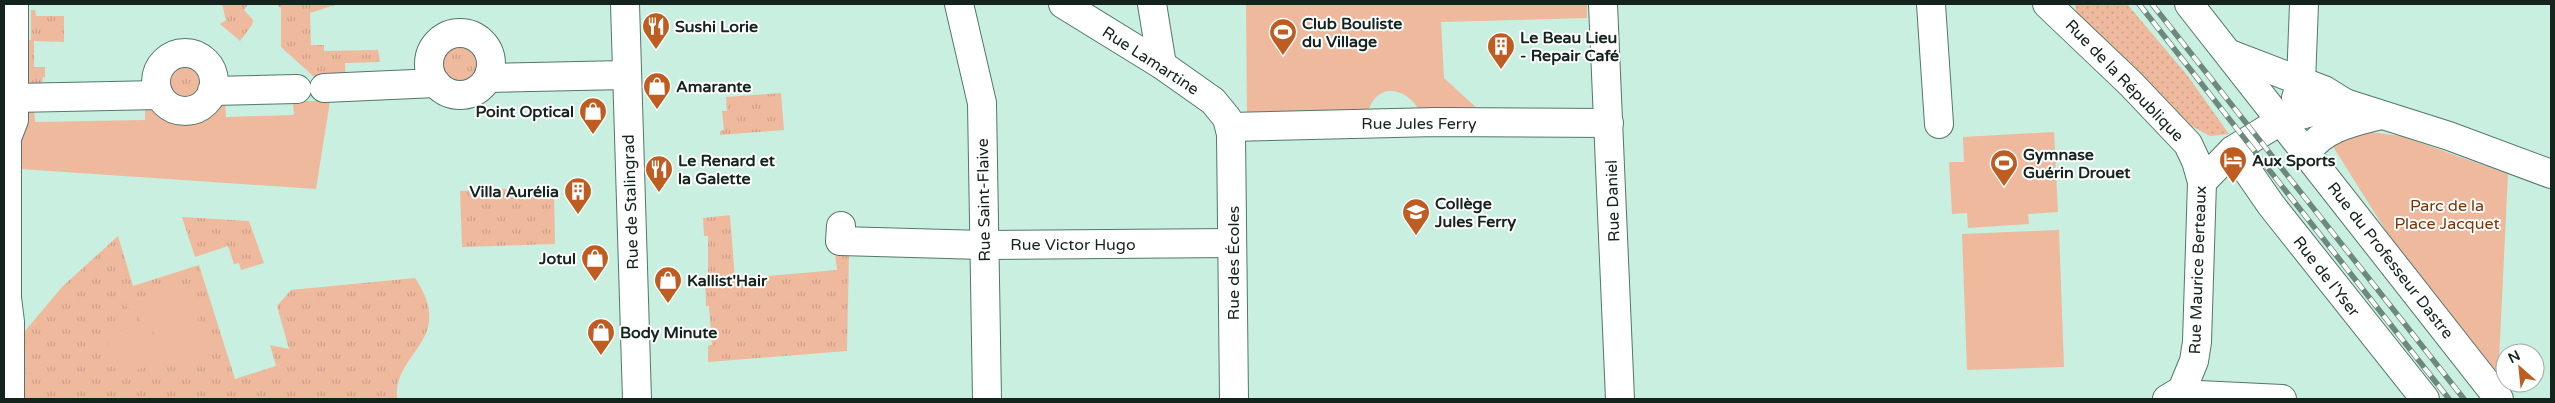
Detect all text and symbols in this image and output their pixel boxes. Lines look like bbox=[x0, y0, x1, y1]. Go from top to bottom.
restaurant icon: Sushi Lorie bbox=[641, 11, 671, 50]
place label: Club Bouliste du Village bbox=[1302, 14, 1402, 52]
street label: Rue de la République bbox=[2061, 15, 2188, 146]
place label: Sushi Lorie bbox=[675, 17, 758, 37]
sports icon: Club Bouliste du Village bbox=[1268, 17, 1298, 56]
street label: Rue Lamartine bbox=[1098, 22, 1203, 100]
place label: Le Beau Lieu - Repair Café bbox=[1520, 28, 1619, 66]
building icon: Le Beau Lieu - Repair Café bbox=[1486, 31, 1516, 70]
shop icon: Amarante bbox=[642, 71, 672, 110]
place label: Amarante bbox=[676, 77, 751, 97]
shop icon: Point Optical bbox=[578, 96, 608, 135]
place label: Point Optical bbox=[475, 102, 574, 122]
street label: Rue Jules Ferry bbox=[1361, 114, 1477, 134]
street label: Rue de Stalingrad bbox=[619, 134, 643, 270]
street label: Rue Saint-Flaive bbox=[973, 138, 995, 262]
place label: Gymnase Guérin Drouet bbox=[2023, 145, 2131, 183]
hotel icon: Aux Sports bbox=[2218, 145, 2248, 184]
sports icon: Gymnase Guérin Drouet bbox=[1989, 148, 2019, 187]
place label: Le Renard et la Galette bbox=[678, 151, 776, 189]
place label: Aux Sports bbox=[2252, 151, 2336, 171]
restaurant icon: Le Renard et la Galette bbox=[644, 154, 674, 193]
street label: Rue Daniel bbox=[1602, 160, 1624, 242]
building icon: Villa Aurélia bbox=[563, 176, 593, 215]
street label: Rue du Professeur Dastre bbox=[2323, 178, 2458, 343]
place label: Villa Aurélia bbox=[470, 182, 559, 202]
street label: Rue Maurice Berteaux bbox=[2185, 185, 2211, 355]
place label: Collège Jules Ferry bbox=[1434, 194, 1516, 232]
park label: Parc de la Place Jacquet bbox=[2394, 196, 2500, 234]
school or university icon: Collège Jules Ferry bbox=[1401, 197, 1431, 236]
street label: Rue des Écoles bbox=[1224, 206, 1244, 320]
street label: Rue de l'Yser bbox=[2288, 232, 2364, 322]
street label: Rue Victor Hugo bbox=[1010, 235, 1136, 255]
shop icon: Jotul bbox=[580, 243, 610, 282]
place label: Jotul bbox=[538, 249, 576, 269]
shop icon: Kallist'Hair bbox=[653, 265, 683, 304]
place label: Kallist'Hair bbox=[687, 271, 768, 291]
shop icon: Body Minute bbox=[586, 317, 616, 356]
place label: Body Minute bbox=[620, 323, 717, 343]
north arrow bbox=[2495, 343, 2545, 393]
text: N bbox=[2505, 347, 2523, 367]

